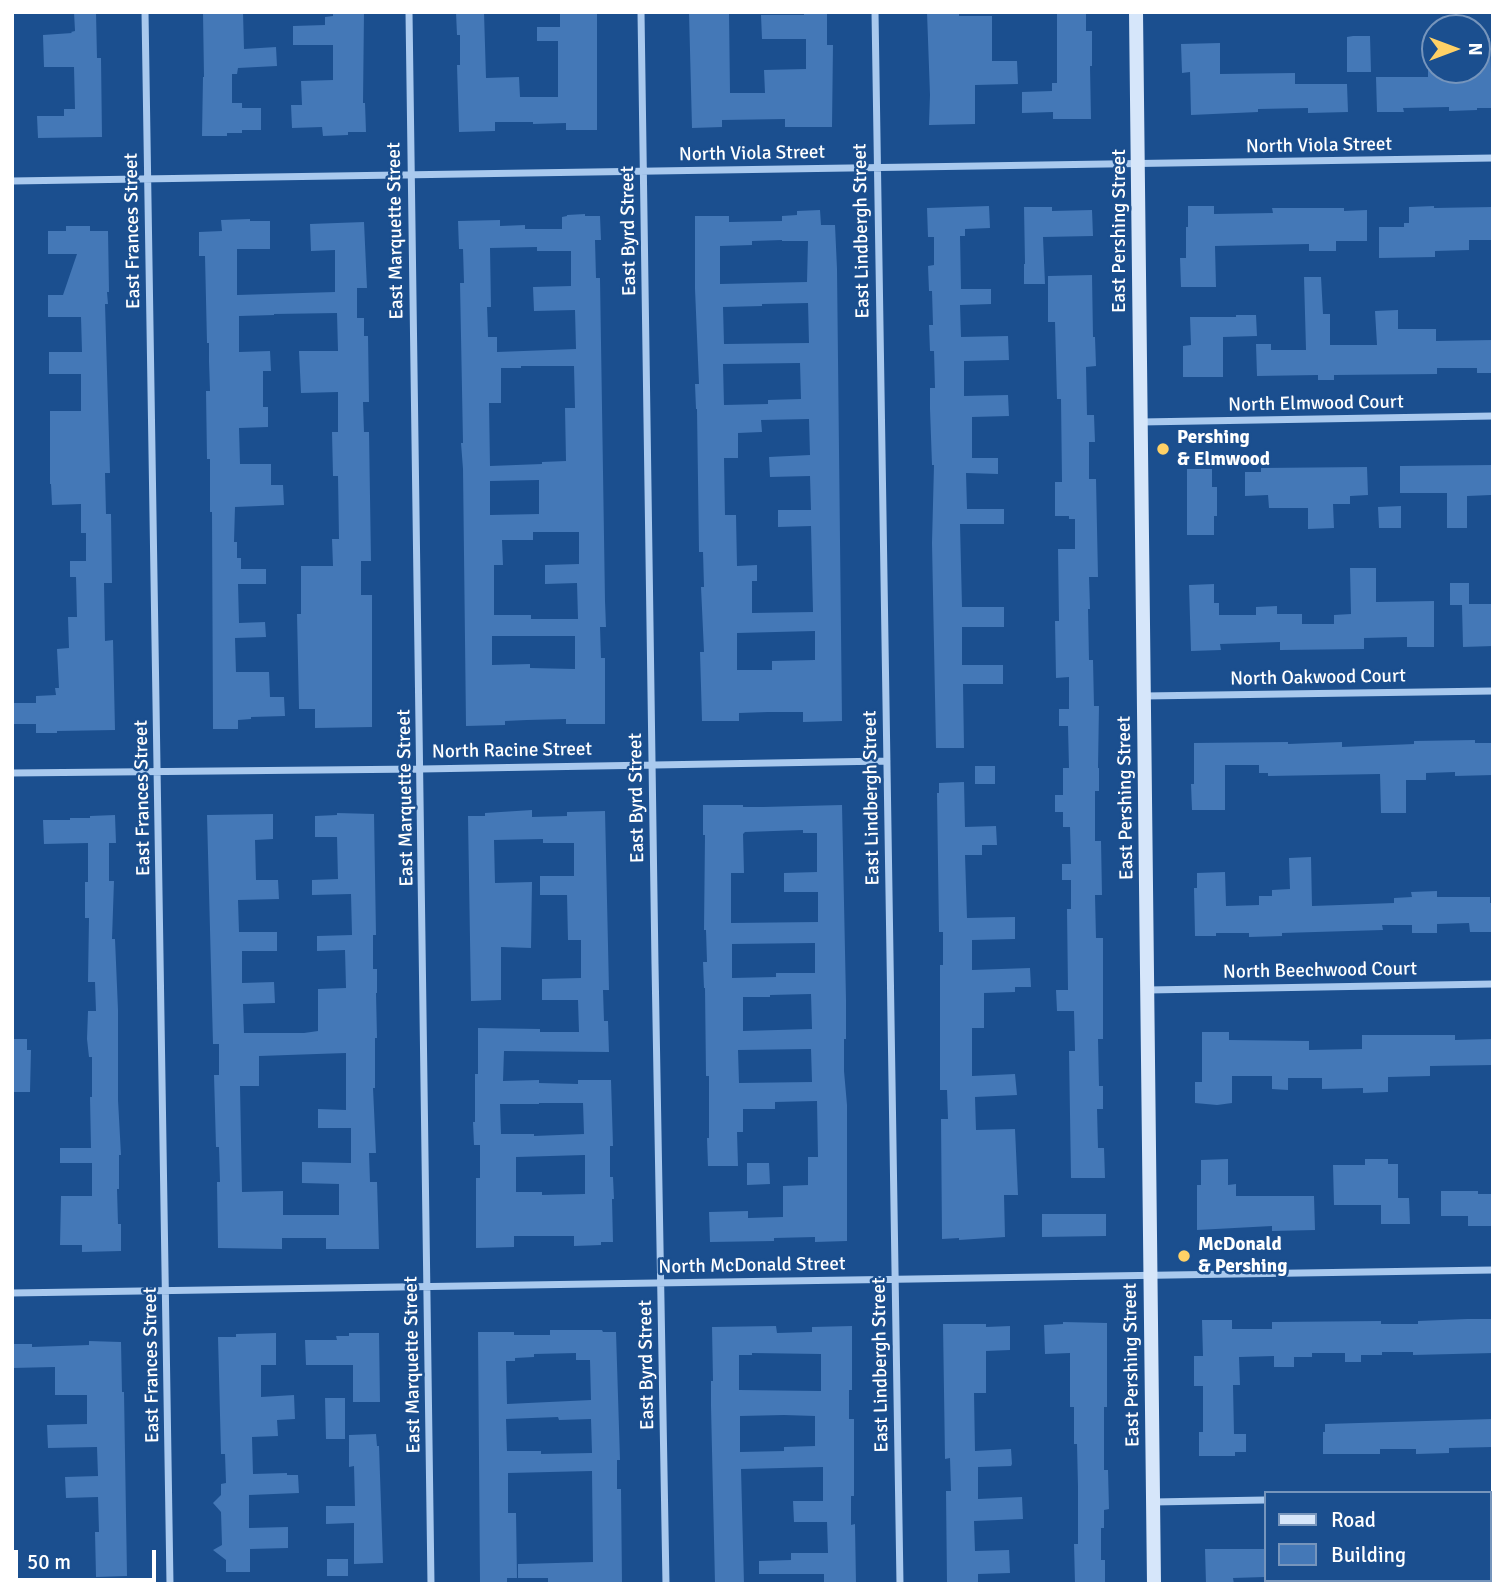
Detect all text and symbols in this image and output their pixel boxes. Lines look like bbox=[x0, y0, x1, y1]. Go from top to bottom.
north arrow bbox=[1421, 14, 1491, 84]
text: N bbox=[1463, 42, 1487, 56]
street label: North Viola Street bbox=[1246, 133, 1392, 159]
street label: North Viola Street bbox=[679, 141, 825, 167]
street label: East Marquette Street bbox=[383, 142, 409, 320]
street label: East Lindbergh Street bbox=[849, 143, 875, 319]
street label: East Pershing Street bbox=[1109, 149, 1131, 313]
street label: East Frances Street bbox=[120, 153, 146, 309]
street label: East Byrd Street bbox=[616, 166, 642, 296]
street label: North Elmwood Court bbox=[1228, 391, 1404, 417]
place label: Pershing & Elmwood bbox=[1177, 427, 1270, 471]
marker: Pershing & Elmwood bbox=[1155, 441, 1171, 457]
street label: North Oakwood Court bbox=[1230, 665, 1406, 691]
street label: East Marquette Street bbox=[393, 709, 419, 887]
street label: East Lindbergh Street bbox=[859, 710, 885, 886]
street label: East Pershing Street bbox=[1113, 716, 1139, 880]
street label: East Frances Street bbox=[130, 720, 156, 876]
street label: East Byrd Street bbox=[624, 733, 650, 863]
street label: North Racine Street bbox=[432, 738, 592, 764]
street label: North Beechwood Court bbox=[1223, 958, 1417, 984]
place label: McDonald & Pershing bbox=[1198, 1234, 1287, 1278]
marker: McDonald & Pershing bbox=[1176, 1248, 1192, 1264]
street label: North McDonald Street bbox=[658, 1253, 846, 1279]
street label: East Marquette Street bbox=[400, 1276, 426, 1454]
street label: East Lindbergh Street bbox=[868, 1277, 894, 1453]
street label: East Pershing Street bbox=[1119, 1283, 1145, 1447]
street label: East Frances Street bbox=[139, 1287, 165, 1443]
street label: East Byrd Street bbox=[634, 1300, 660, 1430]
legend bbox=[1264, 1491, 1491, 1582]
text: Road bbox=[1331, 1507, 1376, 1533]
scale bar bbox=[18, 1536, 159, 1580]
text: Building bbox=[1331, 1542, 1406, 1568]
text: 50 m bbox=[27, 1549, 71, 1575]

